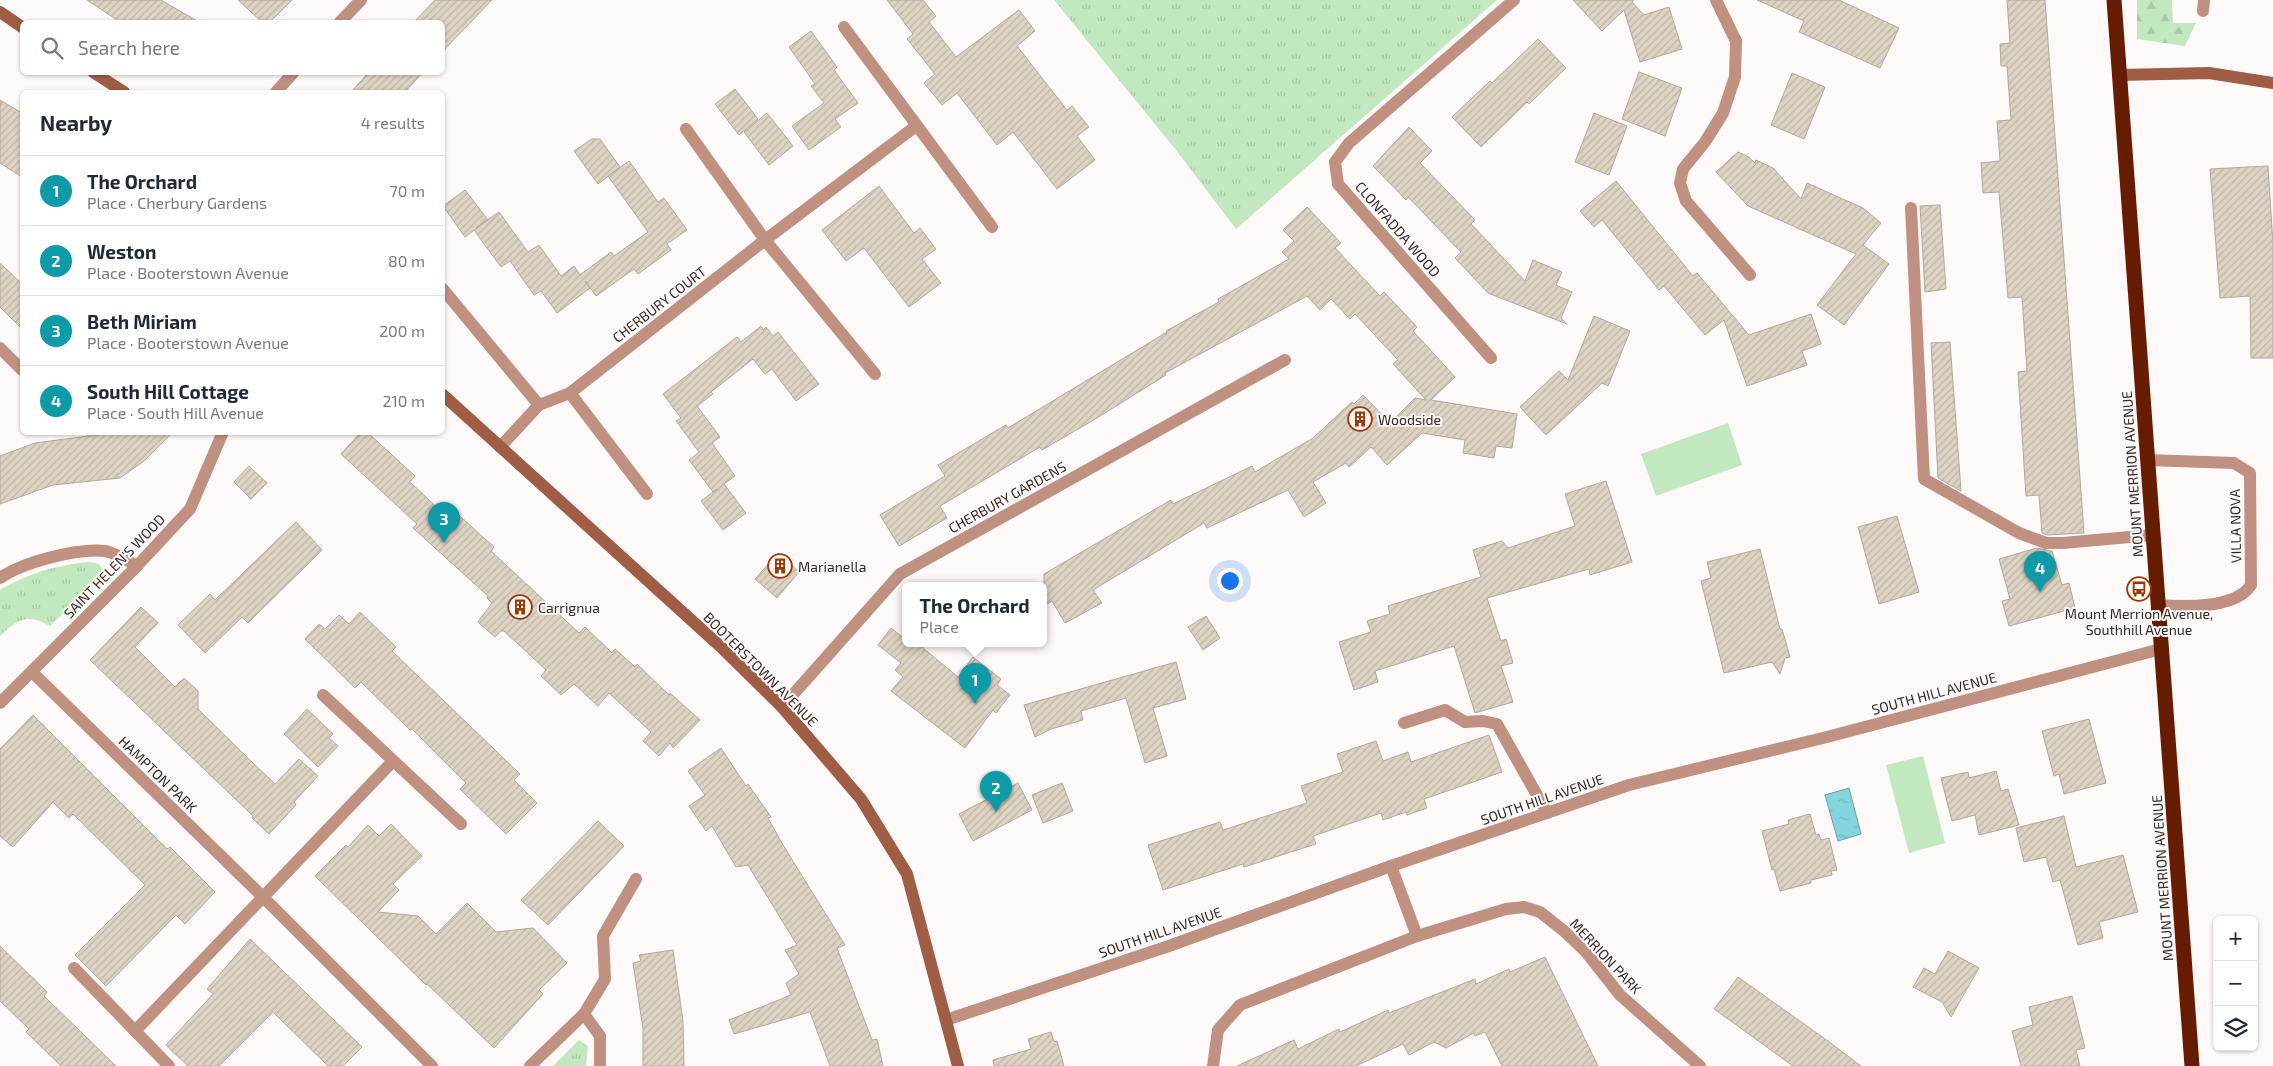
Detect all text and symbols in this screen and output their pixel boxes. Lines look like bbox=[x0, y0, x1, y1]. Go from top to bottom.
search box bbox=[20, 20, 445, 75]
icon: search bbox=[38, 34, 66, 62]
text: Search here bbox=[78, 36, 180, 59]
text: Nearby bbox=[40, 110, 112, 135]
text: 4 results bbox=[361, 113, 425, 132]
text: The Orchard bbox=[87, 170, 197, 193]
street label: CLONFADDA WOOD bbox=[1352, 178, 1444, 280]
text: 1 bbox=[53, 181, 59, 200]
text: 70 m bbox=[390, 181, 425, 200]
text: Place · Cherbury Gardens bbox=[87, 193, 267, 212]
text: Weston bbox=[87, 240, 156, 263]
text: 2 bbox=[51, 251, 61, 270]
text: 80 m bbox=[388, 251, 425, 270]
street label: CHERBURY COURT bbox=[609, 262, 709, 346]
text: Place · Booterstown Avenue bbox=[87, 263, 289, 282]
text: Beth Miriam bbox=[87, 310, 197, 333]
text: 3 bbox=[51, 321, 61, 340]
text: 200 m bbox=[379, 321, 425, 340]
text: Place · Booterstown Avenue bbox=[87, 333, 289, 352]
text: South Hill Cottage bbox=[87, 380, 249, 403]
street label: MOUNT MERRION AVENUE bbox=[2118, 390, 2146, 558]
text: 4 bbox=[51, 391, 61, 410]
text: 210 m bbox=[382, 391, 425, 410]
text: Place · South Hill Avenue bbox=[87, 403, 264, 422]
building icon: Woodside bbox=[1347, 406, 1373, 432]
place label: Woodside bbox=[1378, 411, 1441, 428]
street label: CHERBURY GARDENS bbox=[945, 457, 1069, 536]
street label: VILLA NOVA bbox=[2226, 489, 2244, 563]
pin: 3 bbox=[428, 502, 460, 543]
street label: SAINT HELEN'S WOOD bbox=[60, 510, 168, 622]
pin: 4 bbox=[2024, 551, 2056, 592]
building icon: Marianella bbox=[767, 553, 793, 579]
place label: Marianella bbox=[798, 558, 866, 575]
your location bbox=[1217, 568, 1243, 594]
bus stop icon: Mount Merrion Avenue, Southhill Avenue bbox=[2126, 576, 2152, 602]
popup bbox=[902, 582, 1047, 647]
building icon: Carrignua bbox=[507, 594, 533, 620]
text: The Orchard bbox=[920, 594, 1029, 617]
place label: Carrignua bbox=[538, 599, 600, 616]
place label: Mount Merrion Avenue, Southhill Avenue bbox=[2065, 605, 2213, 638]
street label: BOOTERSTOWN AVENUE bbox=[700, 608, 822, 730]
text: Place bbox=[920, 617, 959, 636]
pin: 1 bbox=[959, 663, 991, 704]
street label: SOUTH HILL AVENUE bbox=[1870, 668, 1998, 718]
street label: HAMPTON PARK bbox=[115, 732, 201, 816]
street label: SOUTH HILL AVENUE bbox=[1478, 770, 1606, 828]
pin: 2 bbox=[980, 771, 1012, 812]
street label: MOUNT MERRION AVENUE bbox=[2148, 794, 2176, 962]
street label: SOUTH HILL AVENUE bbox=[1096, 903, 1224, 961]
street label: MERRION PARK bbox=[1567, 915, 1646, 998]
map controls bbox=[2213, 916, 2258, 1051]
button: + bbox=[2213, 916, 2258, 961]
button: − bbox=[2213, 961, 2258, 1006]
button: layers bbox=[2213, 1006, 2258, 1051]

